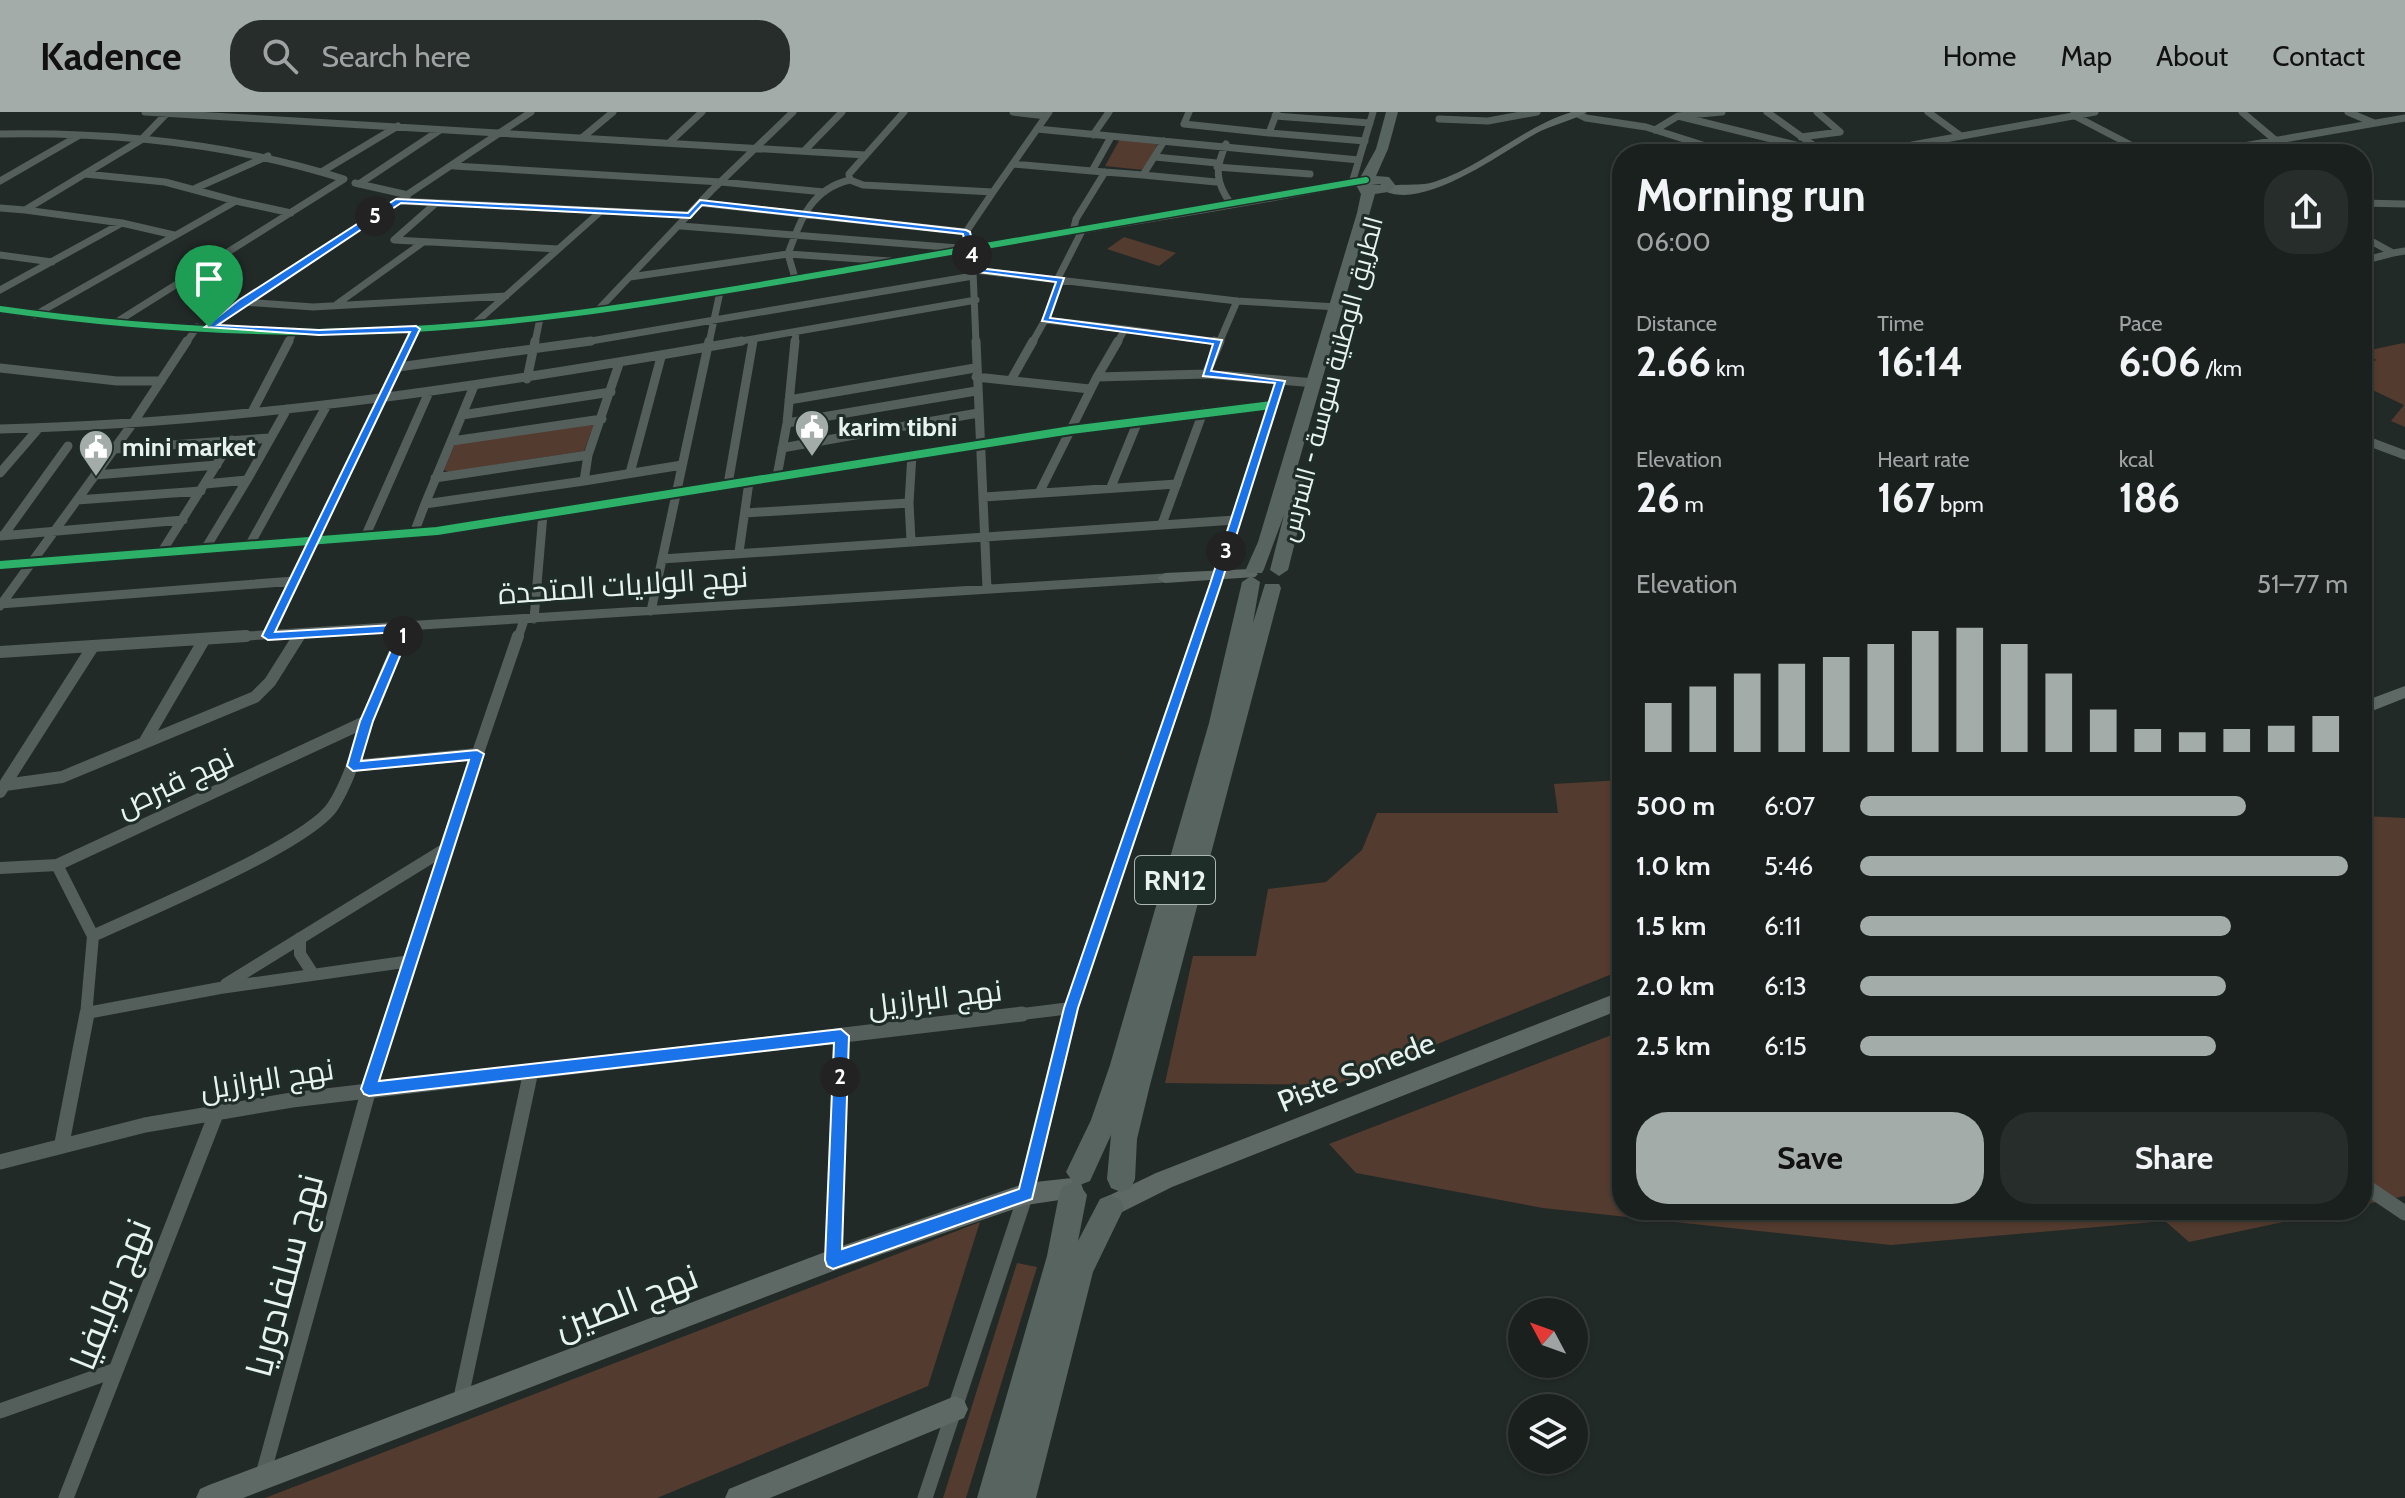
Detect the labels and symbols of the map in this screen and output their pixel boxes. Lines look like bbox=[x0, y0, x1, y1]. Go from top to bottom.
pin: 5 bbox=[355, 196, 395, 236]
street label: الطريق الوطنية سوسة - السرس bbox=[1272, 213, 1390, 545]
pin: 4 bbox=[952, 235, 992, 275]
pin bbox=[175, 245, 243, 327]
public building icon: karim tibni bbox=[793, 408, 831, 458]
place label: karim tibni bbox=[838, 411, 957, 443]
public building icon: mini market bbox=[77, 428, 115, 478]
place label: mini market bbox=[122, 431, 256, 463]
pin: 3 bbox=[1206, 531, 1246, 571]
street label: نهج الولايات المتحدة bbox=[497, 558, 749, 614]
pin: 1 bbox=[383, 616, 423, 656]
street label: نهج قبرص bbox=[110, 739, 240, 827]
road number: RN12 bbox=[1135, 856, 1215, 904]
street label: نهج البرازيل bbox=[866, 971, 1004, 1027]
street label: Piste Sonede bbox=[1272, 1024, 1440, 1120]
street label: نهج البرازيل bbox=[197, 1050, 337, 1110]
pin: 2 bbox=[820, 1057, 860, 1097]
street label: نهج سلفادوريا bbox=[236, 1169, 335, 1382]
street label: نهج بوليفيا bbox=[60, 1212, 163, 1377]
street label: نهج الصين bbox=[548, 1254, 705, 1351]
north arrow bbox=[1508, 1298, 1588, 1378]

